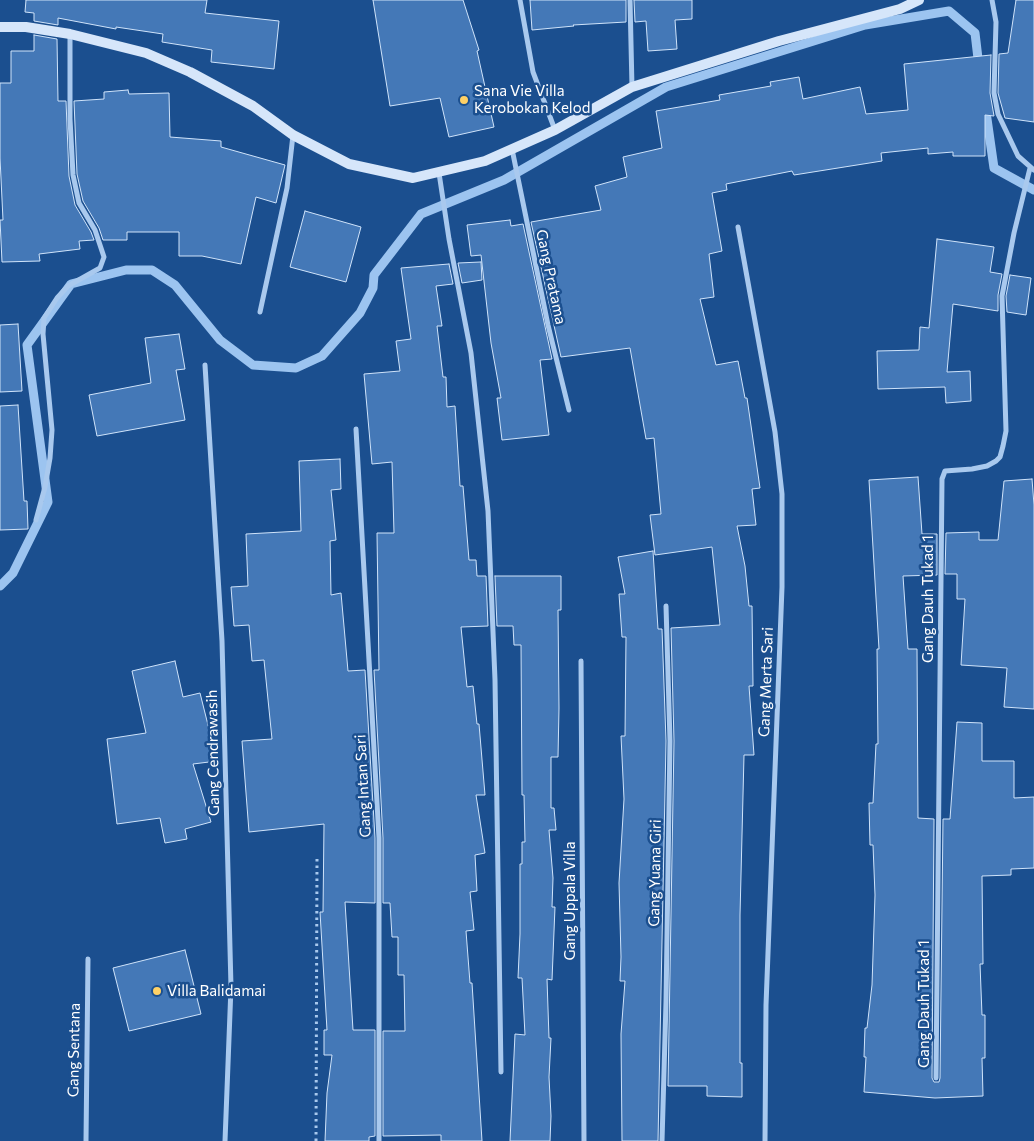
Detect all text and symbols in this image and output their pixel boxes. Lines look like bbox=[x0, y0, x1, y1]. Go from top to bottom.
place label: Sana Vie Villa Kerobokan Kelod bbox=[474, 82, 590, 117]
marker: Sana Vie Villa Kerobokan Kelod bbox=[458, 94, 470, 106]
street label: Gang Pratama bbox=[532, 228, 570, 326]
street label: Gang Dauh Tukad 1 bbox=[919, 535, 937, 663]
street label: Gang Merta Sari bbox=[755, 627, 777, 737]
street label: Gang Cendrawasih bbox=[203, 690, 223, 816]
street label: Gang Intan Sari bbox=[351, 734, 375, 838]
street label: Gang Yuana Giri bbox=[645, 819, 665, 927]
street label: Gang Uppala Villa bbox=[561, 841, 579, 961]
street label: Gang Dauh Tukad 1 bbox=[915, 940, 933, 1068]
place label: Villa Balidamai bbox=[167, 982, 266, 1000]
marker: Villa Balidamai bbox=[151, 985, 163, 997]
street label: Gang Sentana bbox=[64, 1003, 84, 1097]

